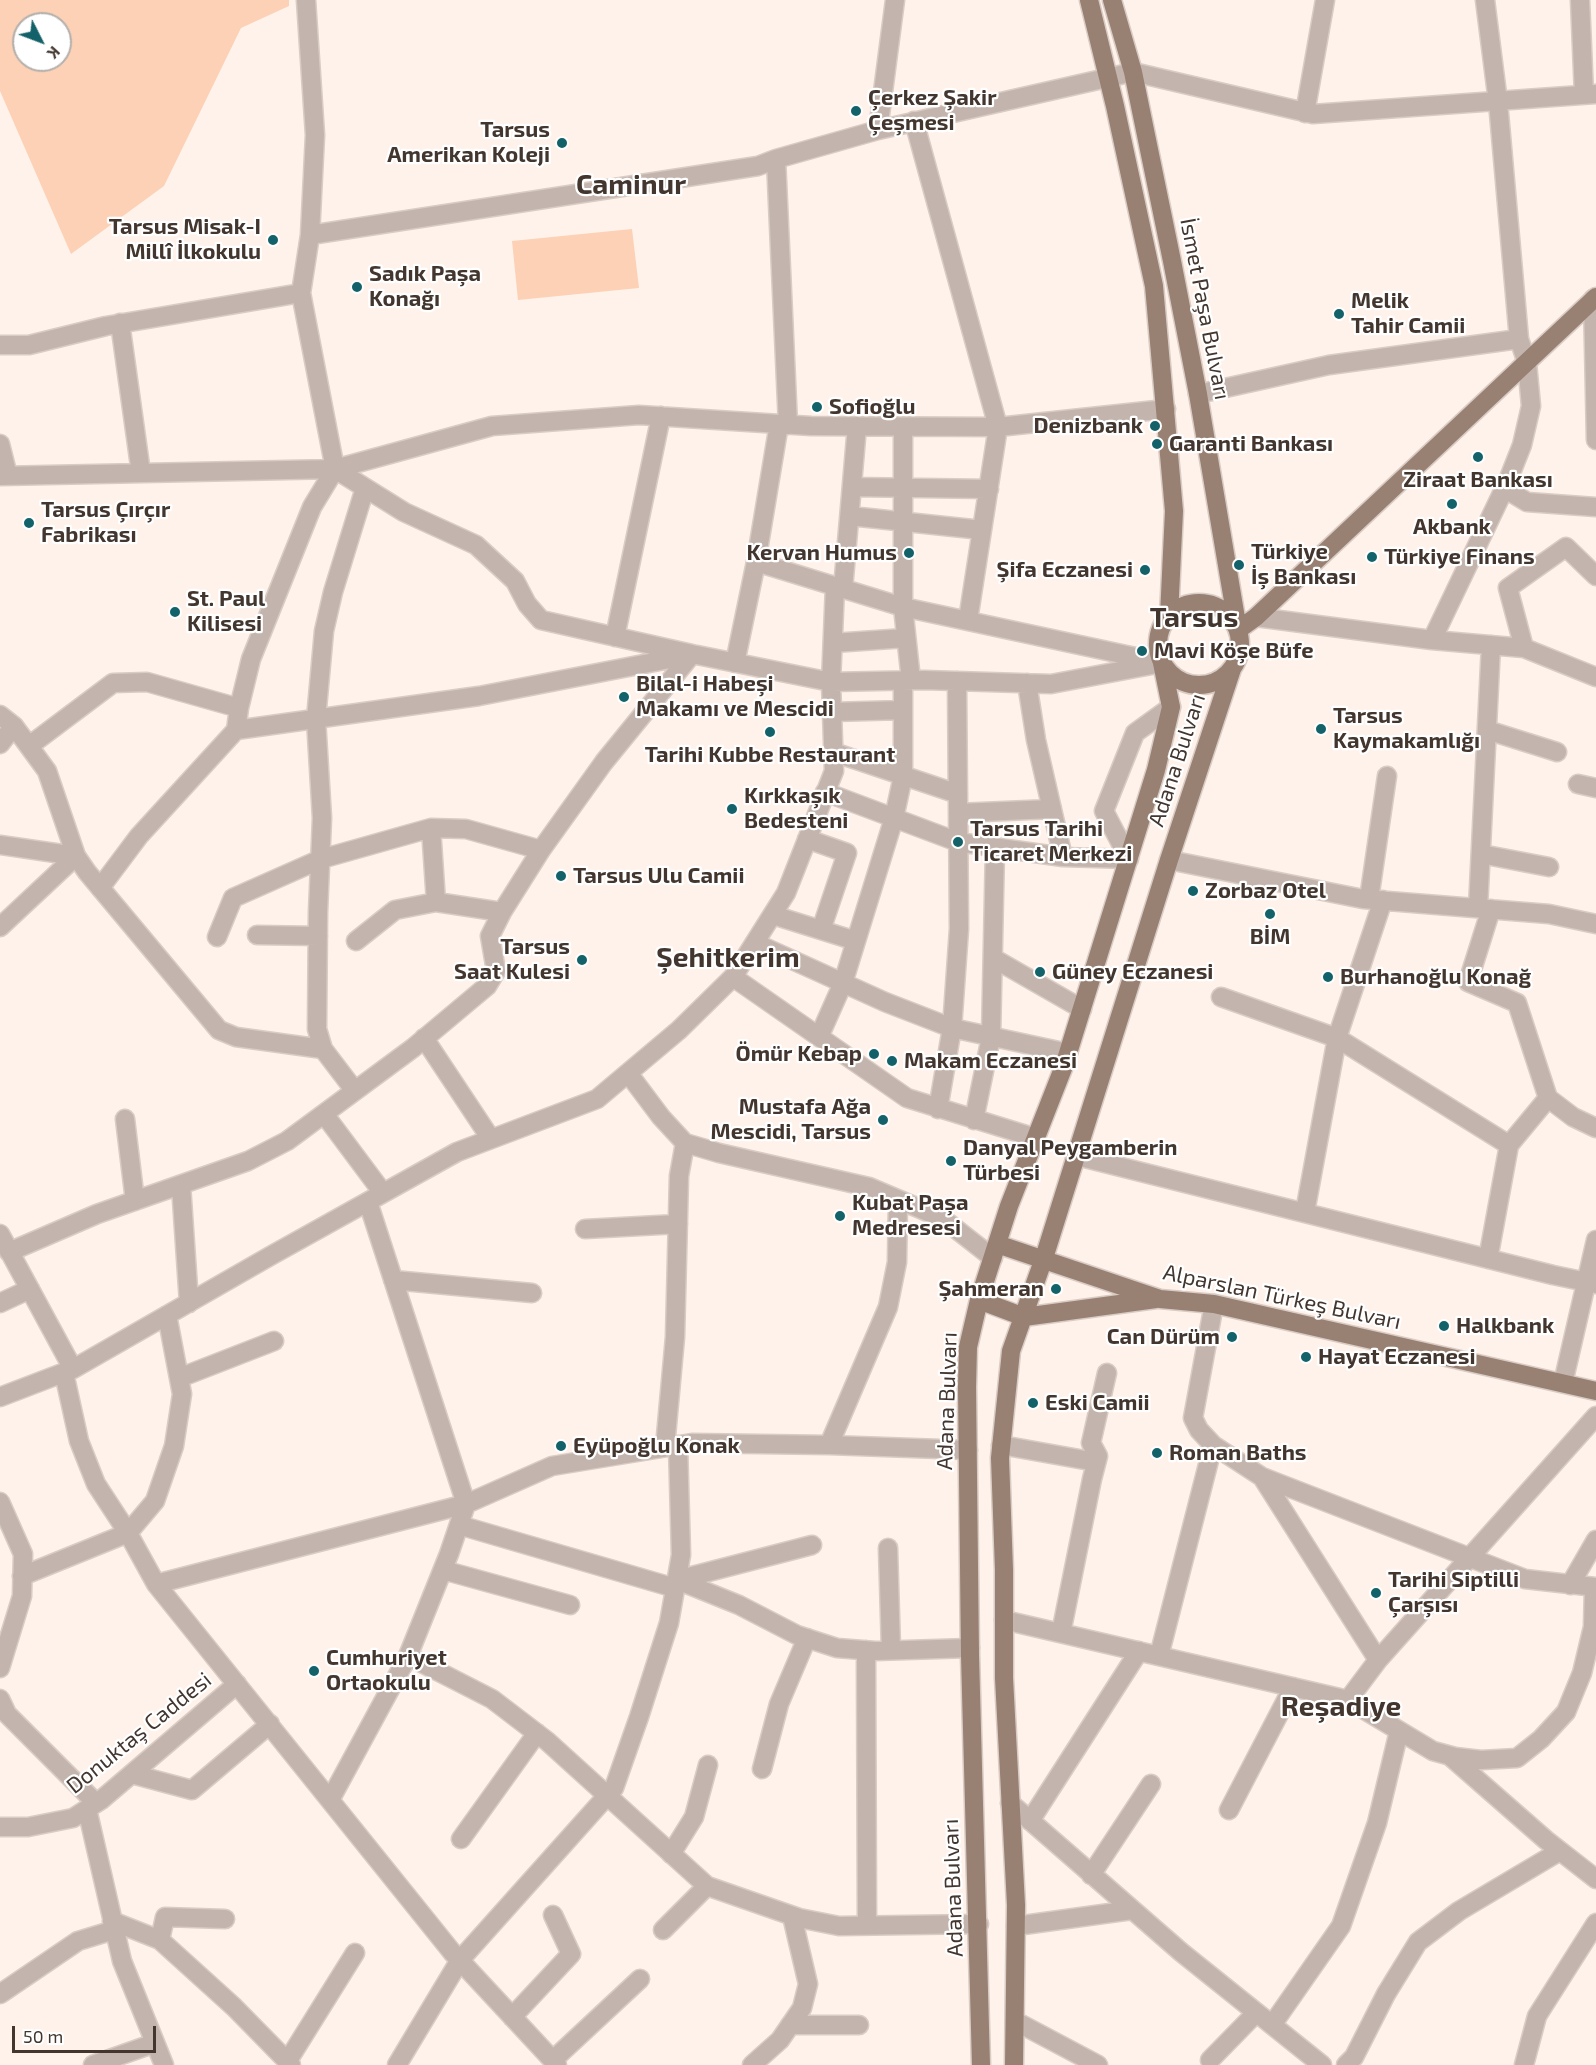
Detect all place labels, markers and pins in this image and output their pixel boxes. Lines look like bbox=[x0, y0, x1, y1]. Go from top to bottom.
place label: Çerkez Şakir Çeşmesi bbox=[868, 85, 997, 136]
marker: Çerkez Şakir Çeşmesi bbox=[849, 104, 863, 118]
place label: Tarsus Amerikan Koleji bbox=[387, 117, 550, 168]
marker: Tarsus Amerikan Koleji bbox=[555, 136, 569, 150]
place label: Tarsus Misak-I Millî İlkokulu bbox=[109, 214, 261, 266]
marker: Tarsus Misak-I Millî İlkokulu bbox=[266, 233, 280, 247]
place label: Sadık Paşa Konağı bbox=[369, 261, 481, 312]
marker: Sadık Paşa Konağı bbox=[350, 280, 364, 294]
place label: Melik Tahir Camii bbox=[1351, 288, 1465, 340]
marker: Melik Tahir Camii bbox=[1332, 307, 1346, 321]
place label: Sofioğlu bbox=[829, 394, 916, 420]
marker: Sofioğlu bbox=[810, 400, 824, 414]
place label: Denizbank bbox=[1034, 413, 1143, 439]
marker: Denizbank bbox=[1148, 419, 1162, 433]
place label: Garanti Bankası bbox=[1169, 431, 1333, 457]
marker: Garanti Bankası bbox=[1150, 437, 1164, 451]
marker: Ziraat Bankası bbox=[1471, 450, 1485, 464]
place label: Ziraat Bankası bbox=[1403, 467, 1553, 493]
place label: Tarsus Çırçır Fabrikası bbox=[41, 497, 170, 548]
marker: Akbank bbox=[1445, 497, 1459, 511]
place label: Akbank bbox=[1413, 514, 1491, 540]
marker: Tarsus Çırçır Fabrikası bbox=[22, 516, 36, 530]
place label: Türkiye İş Bankası bbox=[1251, 539, 1356, 590]
place label: Kervan Humus bbox=[746, 540, 897, 566]
place label: Türkiye Finans bbox=[1384, 544, 1535, 570]
marker: Kervan Humus bbox=[902, 546, 916, 560]
marker: Türkiye Finans bbox=[1365, 550, 1379, 564]
place label: Şifa Eczanesi bbox=[997, 557, 1133, 583]
marker: Türkiye İş Bankası bbox=[1232, 558, 1246, 572]
marker: Şifa Eczanesi bbox=[1138, 563, 1152, 577]
place label: St. Paul Kilisesi bbox=[187, 586, 265, 638]
marker: St. Paul Kilisesi bbox=[168, 605, 182, 619]
place label: Mavi Köşe Büfe bbox=[1154, 638, 1314, 664]
marker: Mavi Köşe Büfe bbox=[1135, 644, 1149, 658]
place label: Bilal-i Habeşi Makamı ve Mescidi bbox=[636, 671, 834, 722]
marker: Bilal-i Habeşi Makamı ve Mescidi bbox=[617, 690, 631, 704]
place label: Tarsus Kaymakamlığı bbox=[1333, 703, 1480, 754]
marker: Tarsus Kaymakamlığı bbox=[1314, 722, 1328, 736]
marker: Tarihi Kubbe Restaurant bbox=[763, 725, 777, 739]
place label: Tarihi Kubbe Restaurant bbox=[645, 742, 895, 768]
place label: Kırkkaşık Bedesteni bbox=[744, 783, 848, 834]
marker: Kırkkaşık Bedesteni bbox=[725, 802, 739, 816]
place label: Tarsus Tarihi Ticaret Merkezi bbox=[970, 816, 1132, 867]
marker: Tarsus Tarihi Ticaret Merkezi bbox=[951, 835, 965, 849]
place label: Tarsus Ulu Camii bbox=[573, 863, 745, 889]
marker: Tarsus Ulu Camii bbox=[554, 869, 568, 883]
place label: Zorbaz Otel bbox=[1205, 878, 1326, 904]
marker: Zorbaz Otel bbox=[1186, 884, 1200, 898]
marker: BİM bbox=[1263, 907, 1277, 921]
place label: BİM bbox=[1250, 924, 1290, 950]
place label: Tarsus Saat Kulesi bbox=[454, 934, 570, 986]
marker: Tarsus Saat Kulesi bbox=[575, 953, 589, 967]
place label: Güney Eczanesi bbox=[1052, 959, 1213, 985]
place label: Burhanoğlu Konağ bbox=[1340, 964, 1531, 990]
marker: Güney Eczanesi bbox=[1033, 965, 1047, 979]
marker: Burhanoğlu Konağ bbox=[1321, 970, 1335, 984]
place label: Ömür Kebap bbox=[736, 1041, 862, 1067]
marker: Ömür Kebap bbox=[867, 1047, 881, 1061]
place label: Makam Eczanesi bbox=[904, 1048, 1077, 1074]
marker: Makam Eczanesi bbox=[885, 1054, 899, 1068]
place label: Mustafa Ağa Mescidi, Tarsus bbox=[711, 1094, 871, 1146]
marker: Mustafa Ağa Mescidi, Tarsus bbox=[876, 1113, 890, 1127]
place label: Danyal Peygamberin Türbesi bbox=[963, 1135, 1177, 1186]
marker: Danyal Peygamberin Türbesi bbox=[944, 1154, 958, 1168]
place label: Kubat Paşa Medresesi bbox=[852, 1190, 969, 1242]
marker: Kubat Paşa Medresesi bbox=[833, 1209, 847, 1223]
place label: Şahmeran bbox=[938, 1276, 1044, 1302]
marker: Şahmeran bbox=[1049, 1282, 1063, 1296]
place label: Halkbank bbox=[1456, 1313, 1554, 1339]
marker: Halkbank bbox=[1437, 1319, 1451, 1333]
place label: Can Dürüm bbox=[1107, 1324, 1220, 1350]
marker: Can Dürüm bbox=[1225, 1330, 1239, 1344]
place label: Hayat Eczanesi bbox=[1318, 1344, 1476, 1370]
marker: Hayat Eczanesi bbox=[1299, 1350, 1313, 1364]
place label: Eski Camii bbox=[1045, 1390, 1150, 1416]
marker: Eski Camii bbox=[1026, 1396, 1040, 1410]
place label: Eyüpoğlu Konak bbox=[573, 1433, 740, 1459]
marker: Eyüpoğlu Konak bbox=[554, 1439, 568, 1453]
place label: Roman Baths bbox=[1169, 1440, 1307, 1466]
marker: Roman Baths bbox=[1150, 1446, 1164, 1460]
place label: Tarihi Siptilli Çarşısı bbox=[1388, 1567, 1519, 1618]
marker: Tarihi Siptilli Çarşısı bbox=[1369, 1586, 1383, 1600]
place label: Cumhuriyet Ortaokulu bbox=[326, 1645, 447, 1696]
marker: Cumhuriyet Ortaokulu bbox=[307, 1664, 321, 1678]

